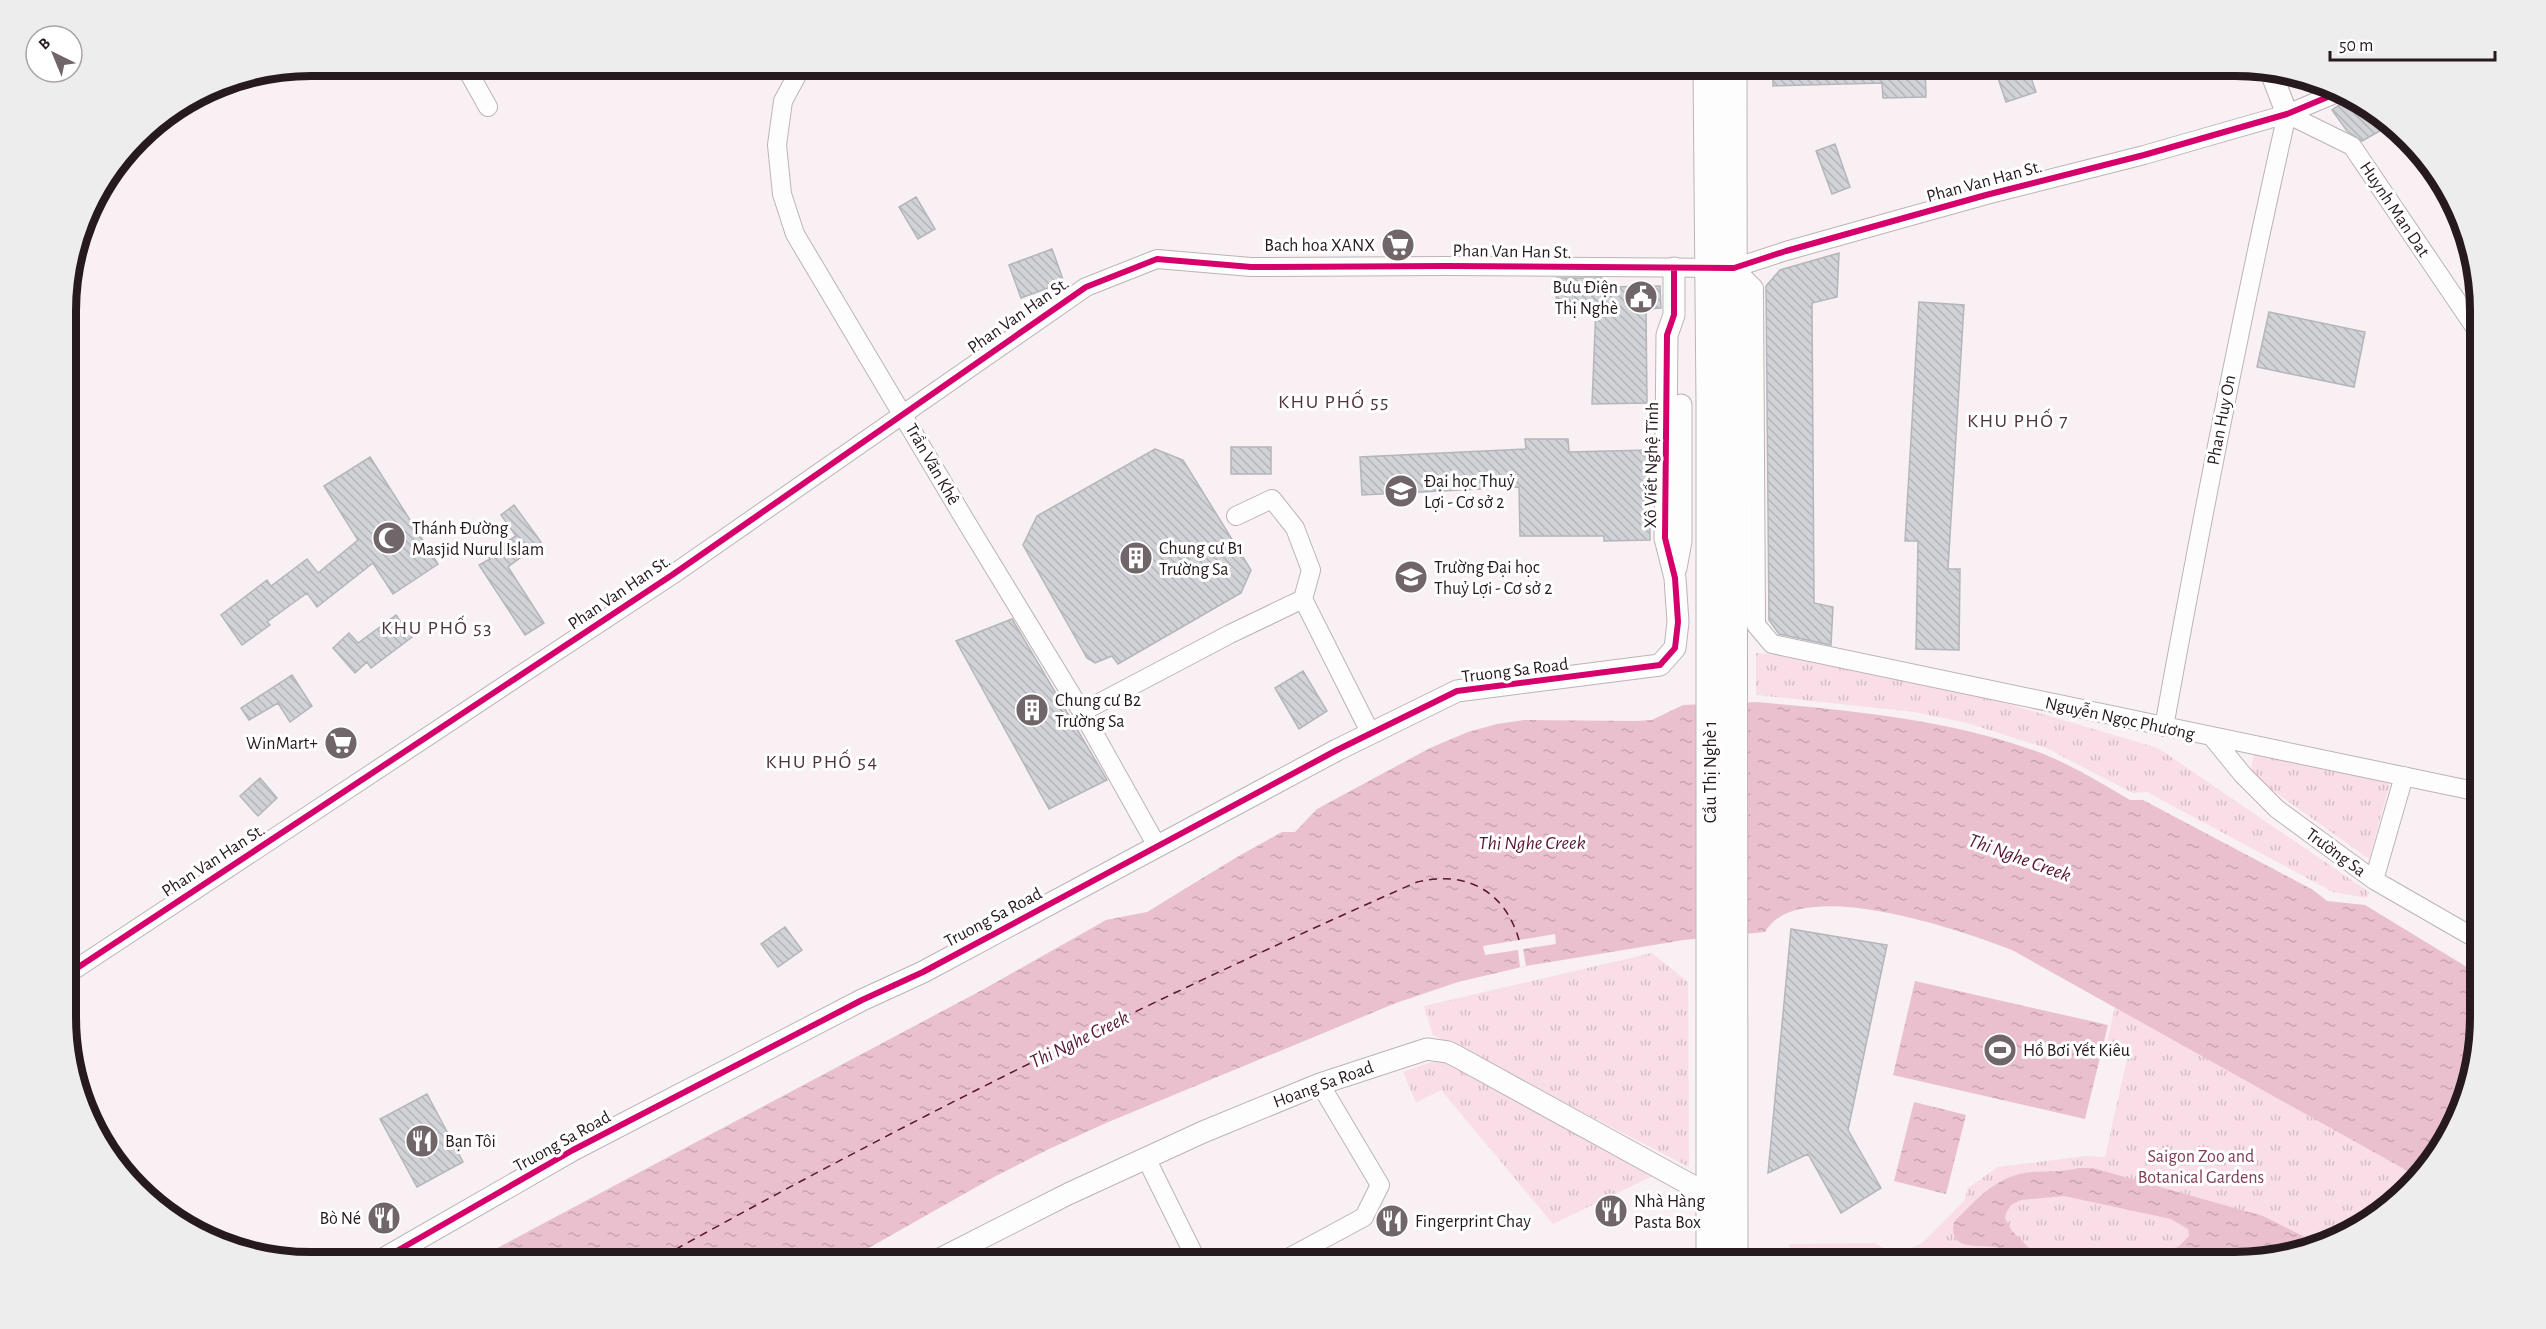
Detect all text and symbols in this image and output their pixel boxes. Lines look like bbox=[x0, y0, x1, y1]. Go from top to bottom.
north arrow bbox=[24, 24, 84, 84]
scale bar bbox=[2330, 24, 2495, 62]
text: B bbox=[36, 35, 53, 53]
text: 50 m bbox=[2339, 37, 2373, 55]
street label: Phan Van Han St. bbox=[1925, 158, 2044, 206]
street label: Huynh Man Dat bbox=[2356, 159, 2433, 261]
supermarket icon: Bach hoa XANX bbox=[1380, 227, 1416, 263]
place label: Bach hoa XANX bbox=[1264, 237, 1375, 255]
street label: Phan Van Han St. bbox=[1452, 242, 1572, 262]
street label: Phan Van Han St. bbox=[965, 274, 1072, 357]
place label: Bưu Điện Thị Nghè bbox=[1553, 279, 1618, 318]
public building icon: Bưu Điện Thị Nghè bbox=[1623, 279, 1659, 315]
street label: Phan Huy On bbox=[2204, 374, 2240, 467]
district label: KHU PHỐ 55 bbox=[1278, 389, 1390, 412]
street label: Xô Viết Nghệ Tĩnh bbox=[1641, 402, 1662, 529]
district label: KHU PHỐ 7 bbox=[1967, 408, 2069, 431]
street label: Trần Văn Khê bbox=[902, 420, 963, 508]
school or university icon: Đại học Thuỷ Lợi - Cơ sở 2 bbox=[1383, 473, 1419, 509]
place label: Đại học Thuỷ Lợi - Cơ sở 2 bbox=[1424, 473, 1515, 512]
mosque icon: Thánh Đường Masjid Nurul Islam bbox=[371, 520, 407, 556]
place label: Thánh Đường Masjid Nurul Islam bbox=[412, 520, 544, 559]
building icon: Chung cư B1 Trường Sa bbox=[1118, 540, 1154, 576]
place label: Chung cư B1 Trường Sa bbox=[1159, 540, 1243, 579]
street label: Phan Van Han St. bbox=[565, 552, 674, 634]
school or university icon: Trường Đại học Thuỷ Lợi - Cơ sở 2 bbox=[1393, 559, 1429, 595]
place label: Trường Đại học Thuỷ Lợi - Cơ sở 2 bbox=[1434, 559, 1552, 598]
district label: KHU PHỐ 53 bbox=[381, 615, 493, 638]
street label: Truong Sa Road bbox=[1461, 656, 1570, 686]
building icon: Chung cư B2 Trường Sa bbox=[1014, 692, 1050, 728]
place label: Chung cư B2 Trường Sa bbox=[1055, 692, 1141, 731]
street label: Nguyễn Ngọc Phương bbox=[2043, 692, 2197, 744]
street label: Cầu Thị Nghè 1 bbox=[1701, 721, 1720, 823]
supermarket icon: WinMart+ bbox=[323, 725, 359, 761]
place label: WinMart+ bbox=[246, 735, 318, 753]
district label: KHU PHỐ 54 bbox=[765, 749, 879, 772]
street label: Phan Van Han St. bbox=[159, 821, 268, 901]
street label: Trường Sa bbox=[2302, 825, 2369, 881]
water label: Thi Nghe Creek bbox=[1966, 830, 2074, 886]
water label: Thi Nghe Creek bbox=[1478, 833, 1586, 853]
street label: Truong Sa Road bbox=[942, 885, 1045, 951]
water label: Thi Nghe Creek bbox=[1027, 1007, 1132, 1072]
sports icon: Hồ Bơi Yết Kiêu bbox=[1982, 1032, 2018, 1068]
place label: Hồ Bơi Yết Kiêu bbox=[2023, 1041, 2130, 1060]
street label: Hoang Sa Road bbox=[1271, 1058, 1376, 1111]
street label: Truong Sa Road bbox=[511, 1108, 614, 1176]
restaurant icon: Bạn Tôi bbox=[404, 1123, 440, 1159]
place label: Bạn Tôi bbox=[445, 1133, 496, 1151]
park label: Saigon Zoo and Botanical Gardens bbox=[2138, 1148, 2264, 1187]
restaurant icon: Nhà Hàng Pasta Box bbox=[1593, 1193, 1629, 1229]
place label: Nhà Hàng Pasta Box bbox=[1634, 1193, 1705, 1232]
restaurant icon: Bò Né bbox=[366, 1200, 402, 1236]
restaurant icon: Fingerprint Chay bbox=[1374, 1203, 1410, 1239]
place label: Bò Né bbox=[319, 1210, 361, 1228]
place label: Fingerprint Chay bbox=[1415, 1213, 1531, 1231]

